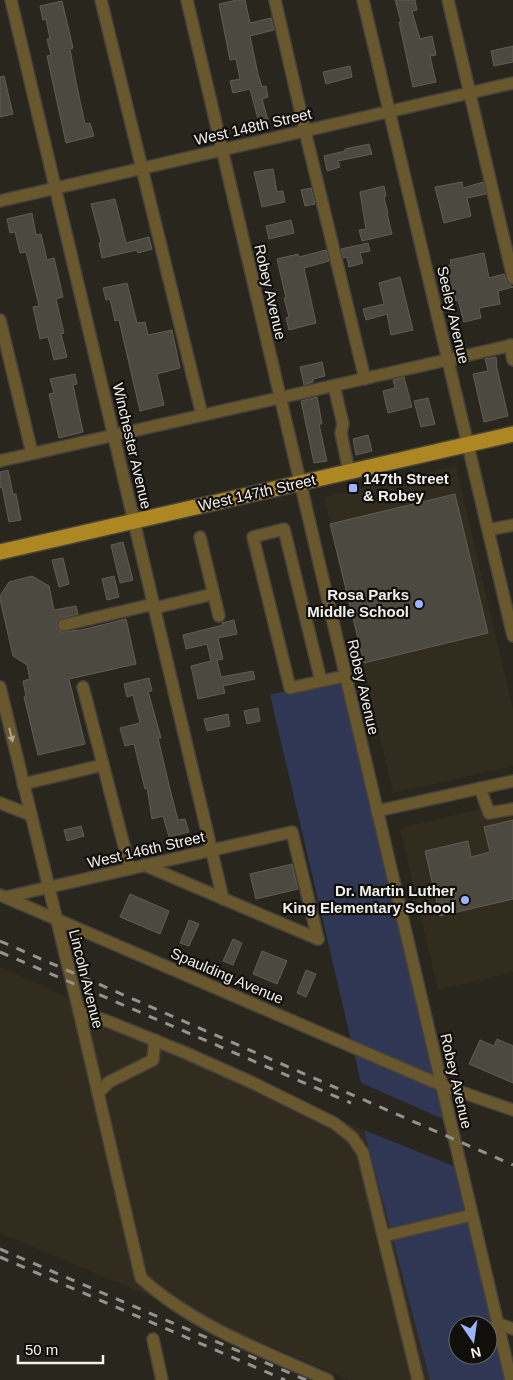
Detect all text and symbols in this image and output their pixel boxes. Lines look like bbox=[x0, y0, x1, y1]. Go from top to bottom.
street label: West 148th Street bbox=[193, 105, 314, 148]
street label: Robey Avenue bbox=[251, 243, 290, 341]
street label: Seeley Avenue bbox=[434, 264, 473, 365]
street label: Winchester Avenue bbox=[110, 381, 155, 511]
place label: 147th Street & Robey bbox=[363, 470, 449, 504]
street label: West 147th Street bbox=[197, 471, 318, 514]
marker: 147th Street & Robey bbox=[347, 482, 359, 494]
place label: Rosa Parks Middle School bbox=[307, 586, 409, 620]
marker: Rosa Parks Middle School bbox=[413, 598, 425, 610]
street label: Robey Avenue bbox=[344, 638, 383, 736]
one-way arrow bbox=[7, 727, 15, 742]
street label: West 146th Street bbox=[86, 828, 207, 871]
place label: Dr. Martin Luther King Elementary School bbox=[282, 882, 455, 916]
marker: Dr. Martin Luther King Elementary School bbox=[459, 894, 471, 906]
street label: Lincoln Avenue bbox=[66, 928, 107, 1030]
street label: Spaulding Avenue bbox=[168, 944, 286, 1007]
street label: Robey Avenue bbox=[437, 1032, 476, 1130]
north arrow bbox=[448, 1315, 498, 1365]
scale bar bbox=[18, 1332, 102, 1364]
text: 50 m bbox=[25, 1341, 58, 1358]
text: N bbox=[469, 1344, 483, 1362]

